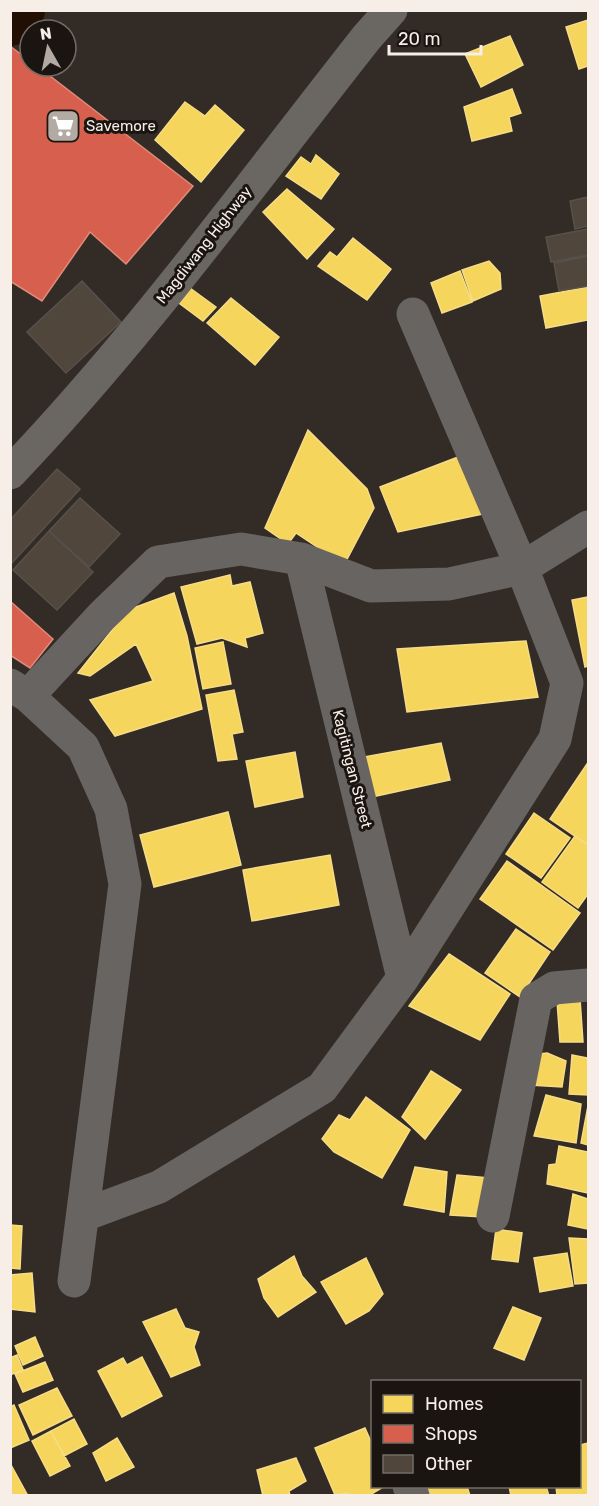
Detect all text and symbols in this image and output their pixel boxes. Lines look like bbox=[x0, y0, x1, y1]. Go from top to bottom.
north arrow bbox=[18, 18, 78, 78]
scale bar bbox=[389, 18, 480, 56]
text: N bbox=[39, 23, 53, 44]
text: 20 m bbox=[398, 28, 440, 50]
supermarket icon: Savemore bbox=[45, 108, 81, 144]
place label: Savemore bbox=[86, 117, 156, 135]
street label: Magdiwang Highway bbox=[153, 183, 255, 307]
street label: Kagitingan Street bbox=[329, 708, 375, 830]
legend bbox=[371, 1380, 581, 1488]
text: Homes bbox=[425, 1393, 483, 1415]
text: Shops bbox=[425, 1423, 477, 1445]
text: Other bbox=[425, 1453, 472, 1475]

